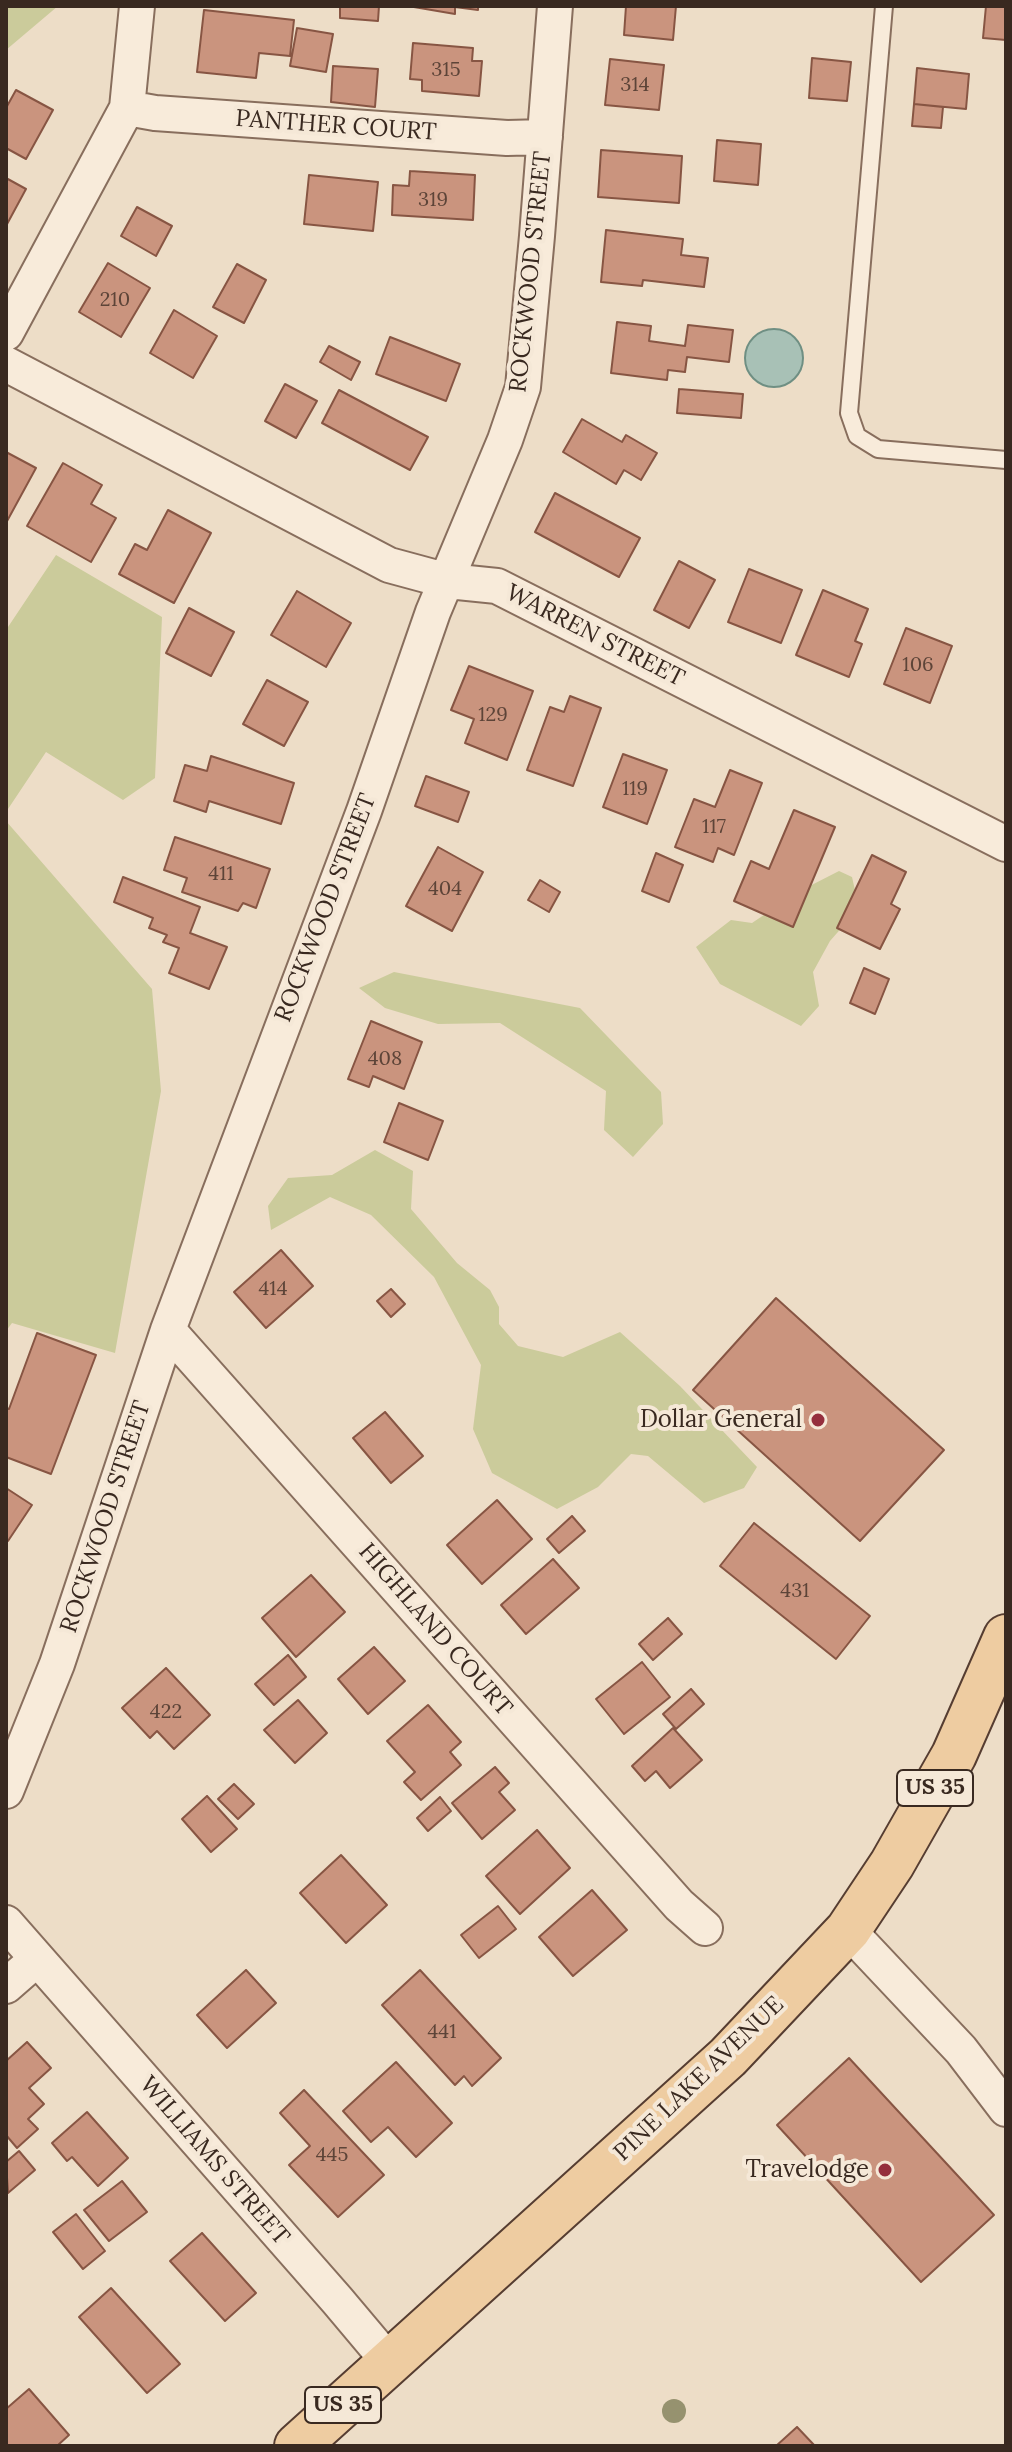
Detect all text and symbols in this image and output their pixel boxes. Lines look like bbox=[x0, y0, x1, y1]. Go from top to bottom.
house number: 315 bbox=[431, 58, 461, 82]
house number: 314 bbox=[620, 73, 650, 97]
street label: PANTHER COURT bbox=[234, 105, 438, 147]
street label: ROCKWOOD STREET bbox=[504, 150, 558, 394]
house number: 319 bbox=[418, 188, 448, 212]
house number: 210 bbox=[100, 288, 130, 312]
street label: WARREN STREET bbox=[501, 579, 689, 693]
house number: 106 bbox=[902, 653, 934, 677]
house number: 129 bbox=[478, 703, 508, 727]
house number: 119 bbox=[622, 777, 648, 801]
street label: ROCKWOOD STREET bbox=[269, 790, 383, 1026]
house number: 117 bbox=[702, 815, 726, 839]
house number: 411 bbox=[208, 862, 234, 886]
house number: 404 bbox=[428, 877, 462, 901]
house number: 408 bbox=[368, 1047, 402, 1071]
house number: 414 bbox=[259, 1277, 287, 1301]
street label: ROCKWOOD STREET bbox=[55, 1397, 157, 1637]
place label: Dollar General bbox=[640, 1406, 802, 1434]
marker: Dollar General bbox=[809, 1411, 827, 1429]
street label: HIGHLAND COURT bbox=[352, 1538, 518, 1722]
house number: 431 bbox=[780, 1579, 810, 1603]
house number: 422 bbox=[150, 1700, 182, 1724]
road number: US 35 bbox=[897, 1770, 973, 1806]
street label: PINE LAKE AVENUE bbox=[608, 1991, 790, 2167]
house number: 441 bbox=[428, 2020, 456, 2044]
street label: WILLIAMS STREET bbox=[133, 2071, 295, 2251]
house number: 445 bbox=[316, 2143, 348, 2167]
place label: Travelodge bbox=[746, 2156, 869, 2184]
marker: Travelodge bbox=[876, 2161, 894, 2179]
road number: US 35 bbox=[305, 2387, 381, 2423]

